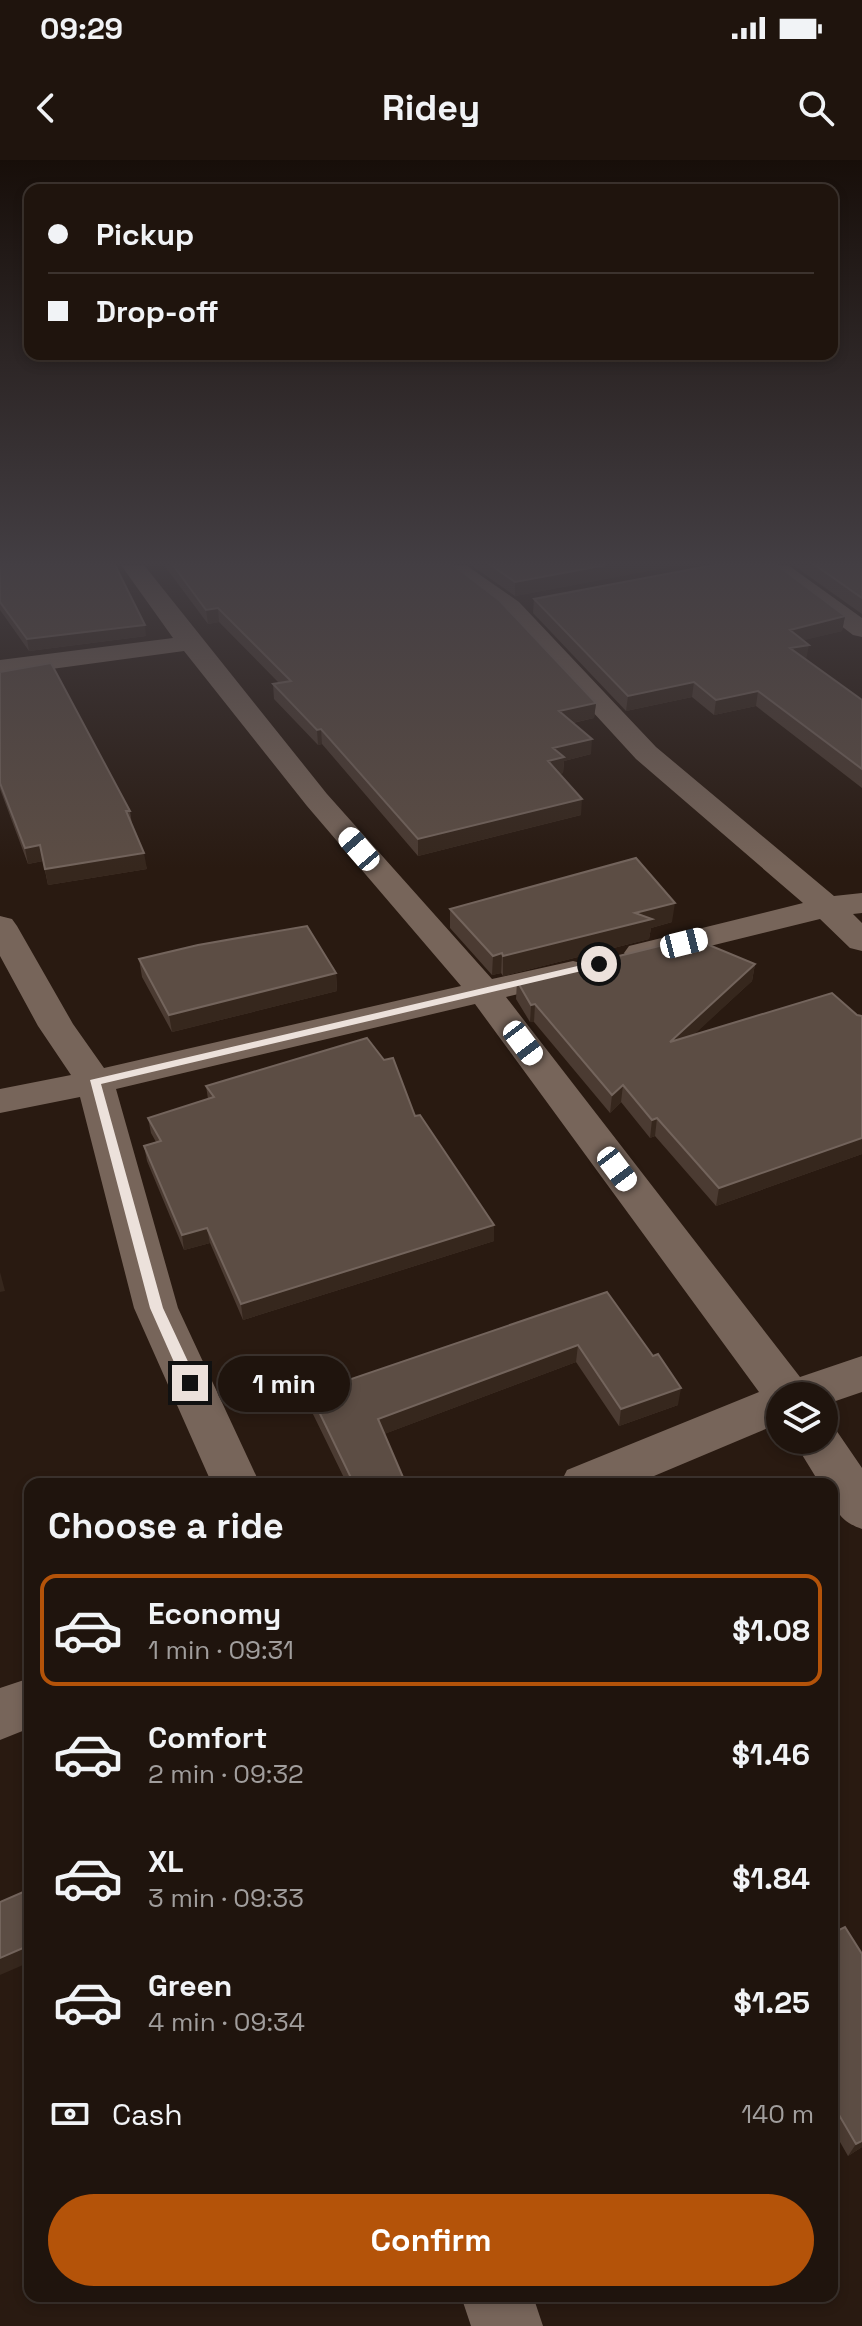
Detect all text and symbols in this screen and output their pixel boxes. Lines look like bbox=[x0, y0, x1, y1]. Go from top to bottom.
text: 09:29 bbox=[40, 9, 123, 48]
text: Ridey bbox=[382, 85, 480, 131]
icon: back bbox=[24, 86, 68, 130]
icon: search bbox=[794, 86, 838, 130]
text: Pickup bbox=[96, 215, 194, 254]
text: Drop-off bbox=[96, 292, 219, 331]
car bbox=[334, 823, 384, 875]
car bbox=[658, 926, 710, 960]
route start bbox=[581, 946, 617, 982]
car bbox=[499, 1017, 547, 1069]
car bbox=[593, 1143, 641, 1195]
callout: 1 min bbox=[218, 1355, 350, 1411]
route end bbox=[172, 1365, 208, 1401]
text: 1 min bbox=[252, 1367, 316, 1401]
map controls bbox=[766, 1382, 838, 1454]
button: layers bbox=[766, 1382, 838, 1454]
text: Choose a ride bbox=[48, 1503, 284, 1549]
icon: car bbox=[52, 1594, 124, 1666]
text: Economy bbox=[148, 1594, 281, 1633]
text: $1.08 bbox=[732, 1611, 810, 1650]
text: 1 min · 09:31 bbox=[148, 1633, 294, 1667]
icon: car bbox=[52, 1718, 124, 1790]
text: Comfort bbox=[148, 1718, 267, 1757]
text: $1.46 bbox=[732, 1735, 810, 1774]
text: 2 min · 09:32 bbox=[148, 1757, 304, 1791]
icon: car bbox=[52, 1842, 124, 1914]
text: XL bbox=[148, 1842, 184, 1881]
text: $1.84 bbox=[732, 1859, 810, 1898]
text: 3 min · 09:33 bbox=[148, 1881, 304, 1915]
icon: car bbox=[52, 1966, 124, 2038]
text: Green bbox=[148, 1966, 232, 2005]
text: $1.25 bbox=[734, 1983, 810, 2022]
text: 4 min · 09:34 bbox=[148, 2005, 305, 2039]
icon: cash bbox=[48, 2092, 92, 2136]
text: Cash bbox=[112, 2095, 183, 2134]
text: 140 m bbox=[741, 2097, 814, 2131]
button: Confirm bbox=[48, 2194, 814, 2286]

